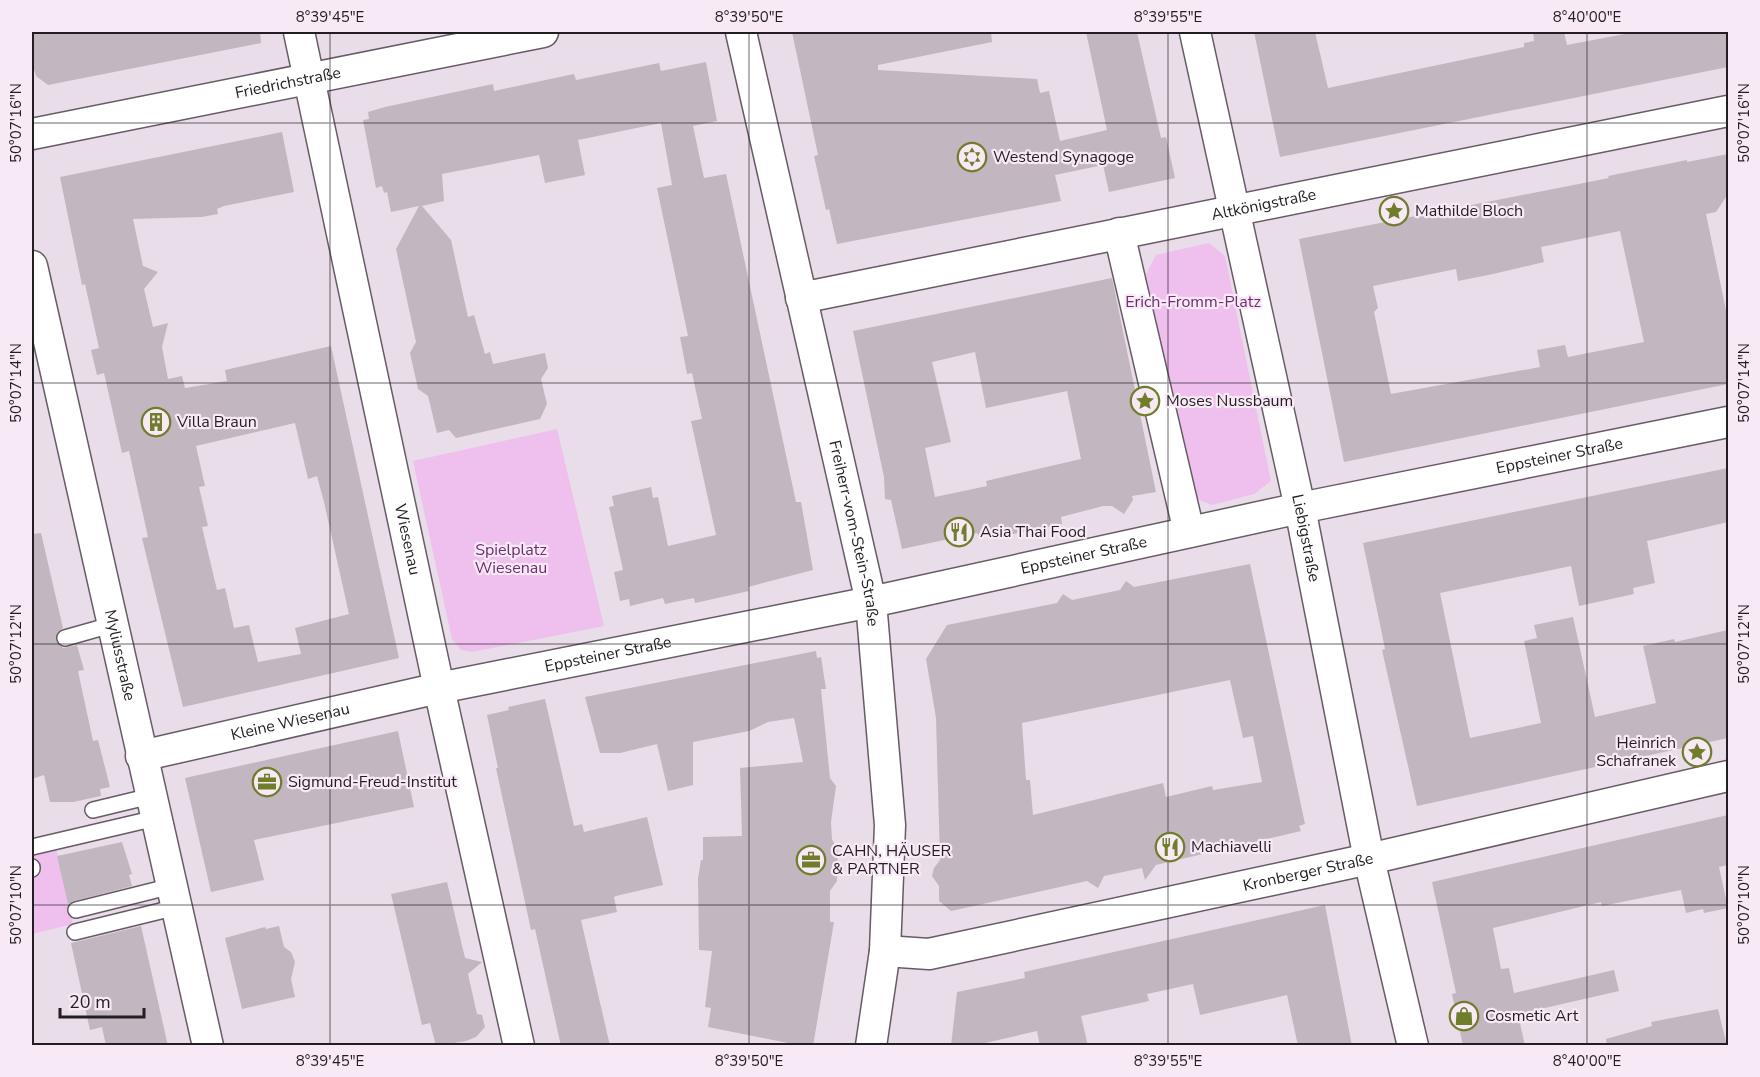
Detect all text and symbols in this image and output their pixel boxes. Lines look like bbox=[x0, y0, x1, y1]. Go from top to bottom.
text: 8°39'45"E bbox=[296, 7, 364, 27]
text: 8°39'50"E bbox=[715, 7, 783, 27]
text: 8°39'55"E bbox=[1134, 7, 1202, 27]
text: 8°40'00"E bbox=[1553, 7, 1621, 27]
street label: Friedrichstraße bbox=[233, 62, 343, 104]
text: 50°07'16"N bbox=[6, 83, 26, 163]
text: 50°07'16"N bbox=[1734, 83, 1754, 163]
synagogue icon: Westend Synagoge bbox=[956, 141, 988, 173]
place label: Westend Synagoge bbox=[993, 146, 1134, 168]
street label: Altkönigstraße bbox=[1209, 183, 1318, 226]
place icon: Mathilde Bloch bbox=[1378, 195, 1410, 227]
place label: Mathilde Bloch bbox=[1415, 200, 1523, 222]
park label: Erich-Fromm-Platz bbox=[1125, 291, 1261, 313]
text: 50°07'14"N bbox=[6, 343, 26, 423]
text: 50°07'14"N bbox=[1734, 343, 1754, 423]
place icon: Moses Nussbaum bbox=[1129, 385, 1161, 417]
place label: Moses Nussbaum bbox=[1166, 390, 1293, 412]
building icon: Villa Braun bbox=[140, 406, 172, 438]
place label: Villa Braun bbox=[176, 411, 257, 433]
street label: Eppsteiner Straße bbox=[1494, 432, 1625, 479]
street label: Freiherr-vom-Stein-Straße bbox=[823, 438, 884, 627]
street label: Liebigstraße bbox=[1286, 492, 1325, 584]
street label: Wiesenau bbox=[389, 502, 426, 577]
restaurant icon: Asia Thai Food bbox=[943, 516, 975, 548]
place label: Asia Thai Food bbox=[980, 521, 1086, 543]
street label: Eppsteiner Straße bbox=[1019, 531, 1149, 580]
park label: Spielplatz Wiesenau bbox=[475, 539, 547, 579]
text: 50°07'12"N bbox=[6, 604, 26, 684]
text: 50°07'12"N bbox=[1734, 604, 1754, 684]
street label: Myliusstraße bbox=[99, 608, 141, 703]
street label: Eppsteiner Straße bbox=[543, 631, 673, 678]
street label: Kleine Wiesenau bbox=[229, 698, 352, 746]
place label: Heinrich Schafranek bbox=[1596, 732, 1677, 772]
place icon: Heinrich Schafranek bbox=[1681, 736, 1713, 768]
office icon: Sigmund-Freud-Institut bbox=[251, 766, 283, 798]
place label: Sigmund-Freud-Institut bbox=[288, 771, 457, 793]
restaurant icon: Machiavelli bbox=[1154, 831, 1186, 863]
place label: Machiavelli bbox=[1191, 836, 1272, 858]
place label: CAHN, HÄUSER & PARTNER bbox=[832, 840, 952, 880]
office icon: CAHN, HÄUSER & PARTNER bbox=[795, 844, 827, 876]
street label: Kronberger Straße bbox=[1241, 847, 1375, 897]
text: 50°07'10"N bbox=[6, 865, 26, 945]
text: 50°07'10"N bbox=[1734, 865, 1754, 945]
scale bar bbox=[60, 981, 144, 1019]
text: 20 m bbox=[69, 990, 111, 1014]
shop icon: Cosmetic Art bbox=[1448, 1000, 1480, 1032]
place label: Cosmetic Art bbox=[1485, 1005, 1579, 1027]
text: 8°39'45"E bbox=[296, 1051, 364, 1071]
text: 8°39'50"E bbox=[715, 1051, 783, 1071]
text: 8°39'55"E bbox=[1134, 1051, 1202, 1071]
text: 8°40'00"E bbox=[1553, 1051, 1621, 1071]

